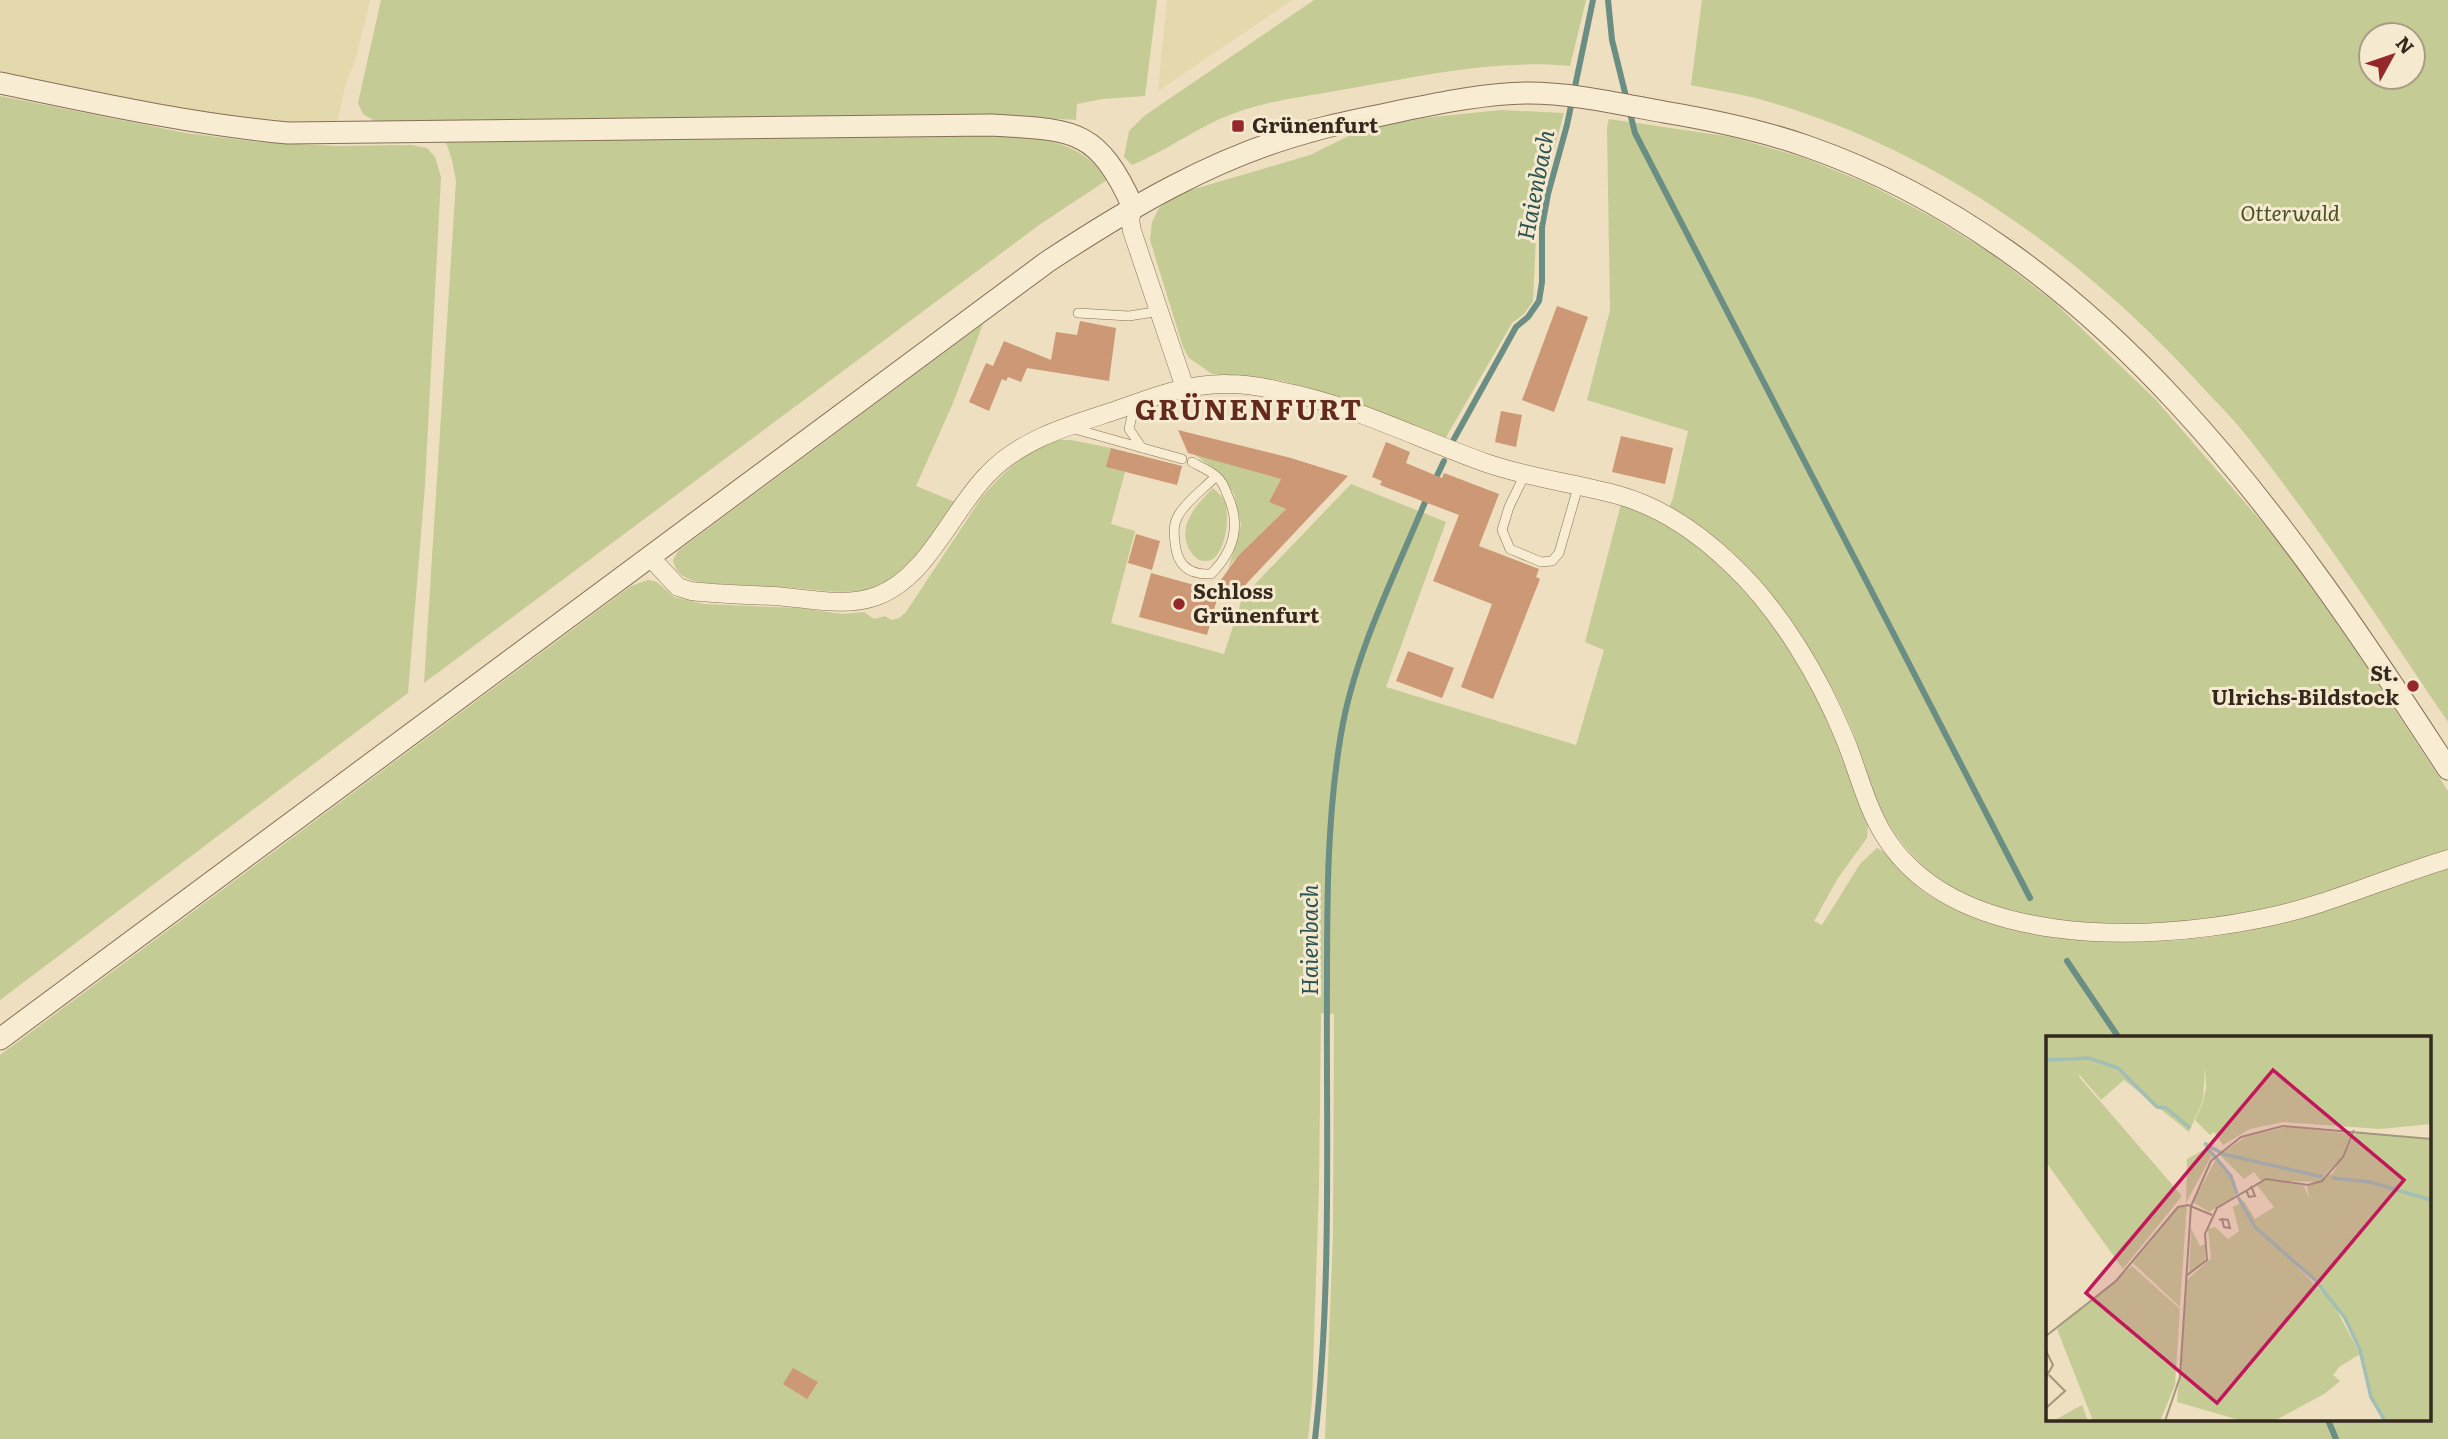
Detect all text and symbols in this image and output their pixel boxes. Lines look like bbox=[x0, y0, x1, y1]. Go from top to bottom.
north arrow bbox=[2357, 21, 2427, 91]
text: N bbox=[2390, 29, 2422, 60]
place label: Grünenfurt bbox=[1252, 108, 1379, 139]
marker: Grünenfurt bbox=[1230, 118, 1246, 134]
water label: Haienbach bbox=[1507, 126, 1561, 243]
park label: Otterwald bbox=[2240, 196, 2340, 227]
district label: GRÜNENFURT bbox=[1135, 387, 1363, 429]
place label: Schloss Grünenfurt bbox=[1193, 574, 1320, 629]
marker: Schloss Grünenfurt bbox=[1171, 596, 1187, 612]
place label: St. Ulrichs-Bildstock bbox=[2211, 656, 2400, 711]
marker: St. Ulrichs-Bildstock bbox=[2405, 678, 2421, 694]
water label: Haienbach bbox=[1291, 884, 1325, 996]
inset map bbox=[2046, 1036, 2430, 1422]

